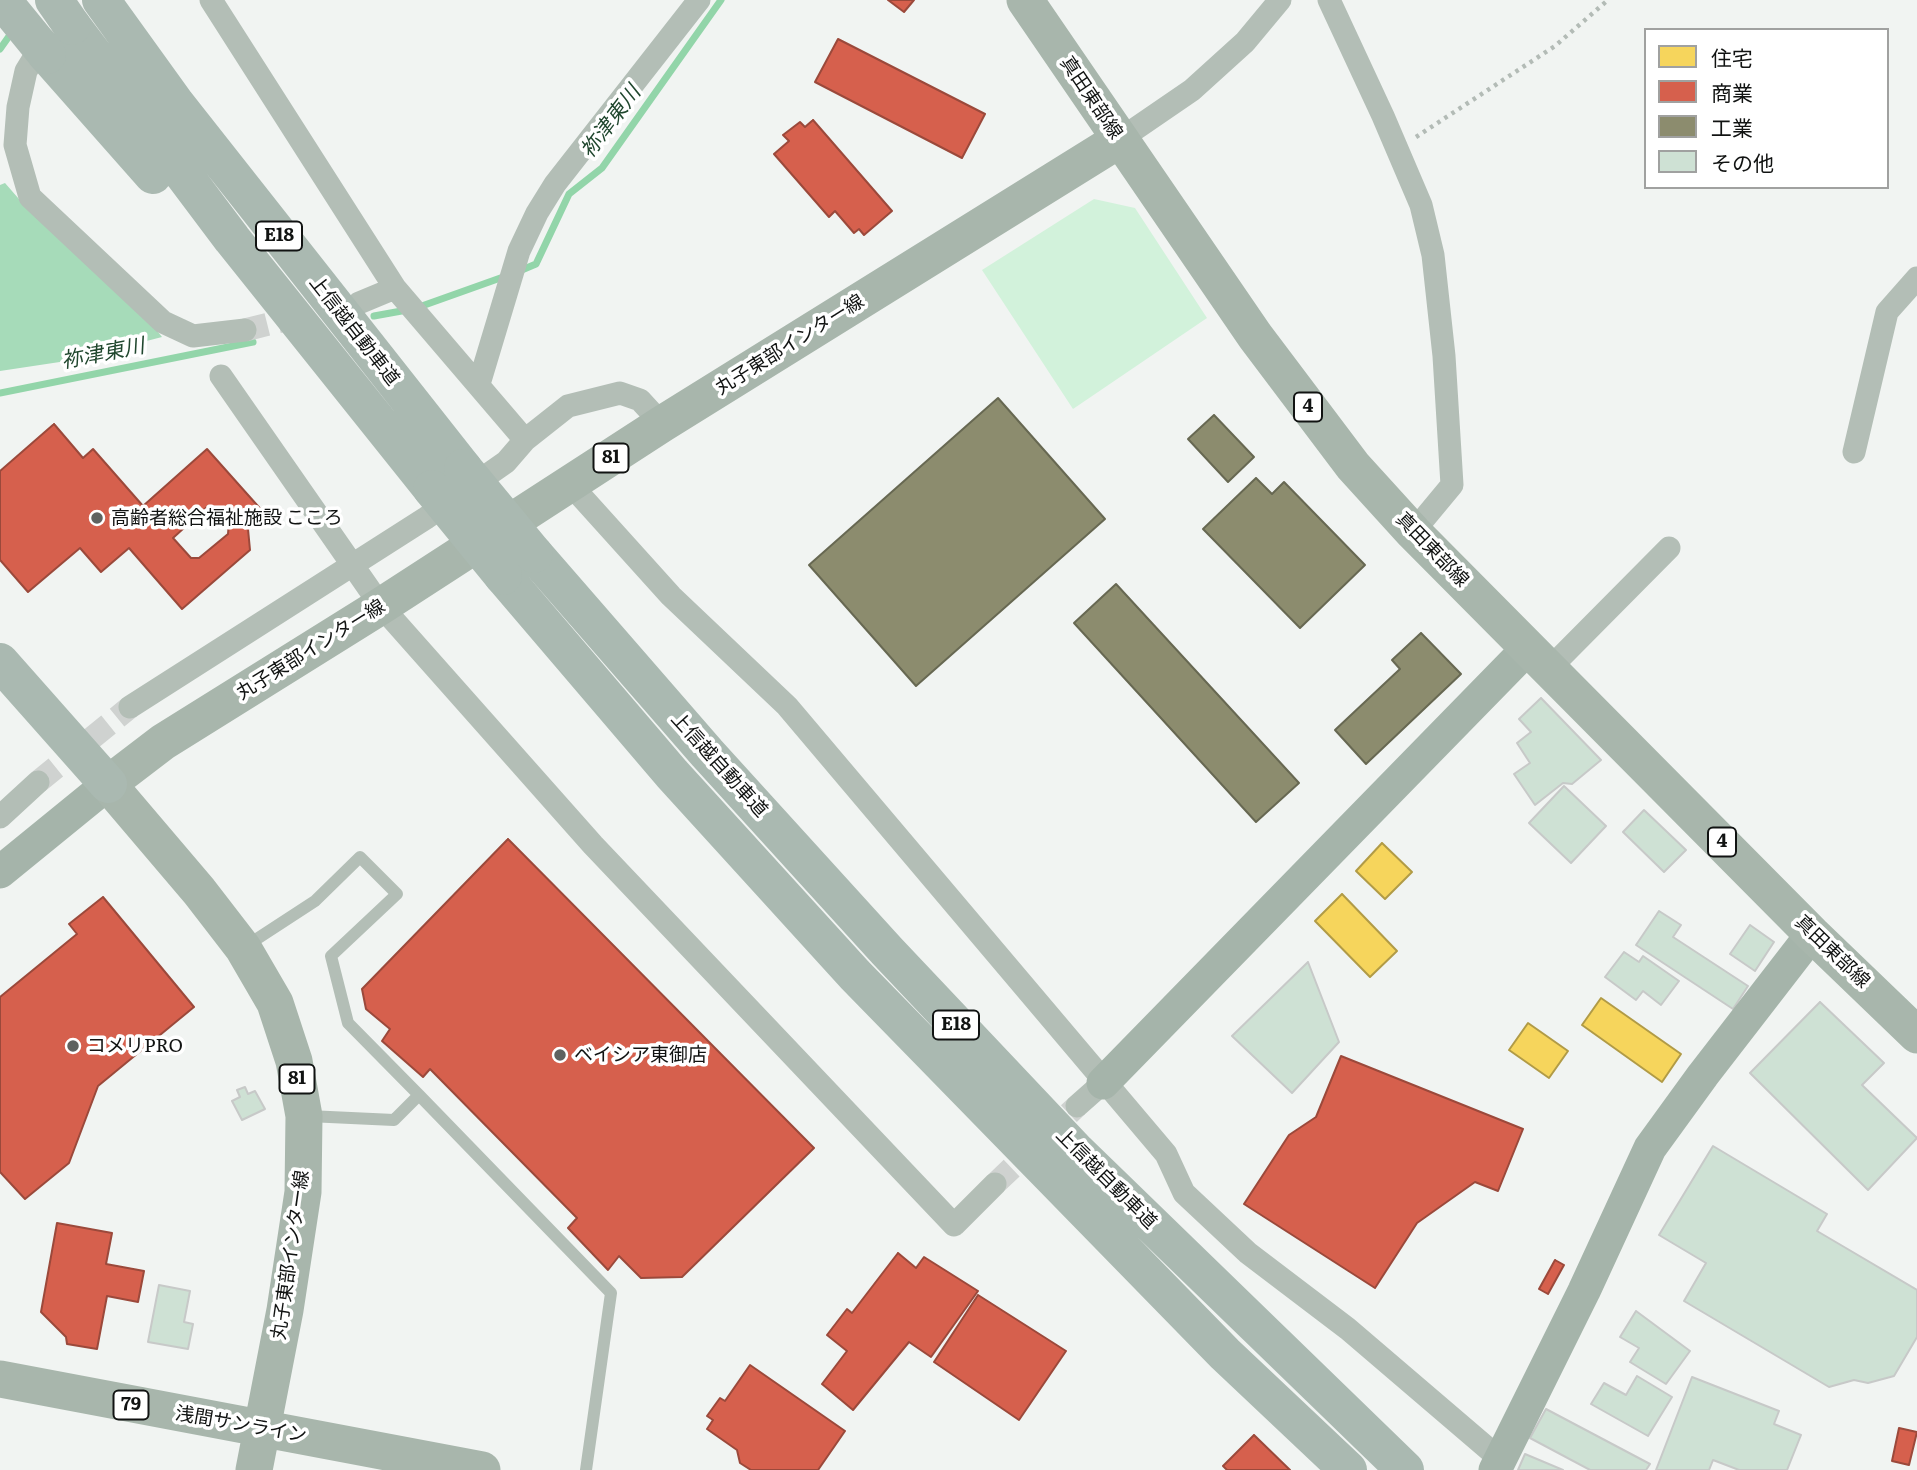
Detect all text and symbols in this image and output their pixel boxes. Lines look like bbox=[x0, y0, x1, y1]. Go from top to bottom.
legend bbox=[1644, 28, 1889, 189]
text: 住宅 bbox=[1711, 41, 1753, 72]
street label: 真田東部線 bbox=[1055, 52, 1127, 144]
text: 商業 bbox=[1711, 76, 1753, 107]
water label: 祢津東川 bbox=[576, 81, 646, 163]
text: 工業 bbox=[1711, 111, 1753, 142]
text: その他 bbox=[1711, 146, 1774, 177]
road number: E18 bbox=[256, 222, 302, 250]
street label: 上信越自動車道 bbox=[304, 272, 404, 390]
street label: 丸子東部インター線 bbox=[711, 290, 869, 400]
water label: 祢津東川 bbox=[59, 334, 147, 374]
road number: 4 bbox=[1294, 393, 1322, 422]
road number: 81 bbox=[594, 444, 628, 472]
place label: 高齢者総合福祉施設 こころ bbox=[111, 507, 343, 529]
street label: 真田東部線 bbox=[1391, 508, 1473, 592]
marker: 高齢者総合福祉施設 こころ bbox=[89, 510, 105, 526]
street label: 丸子東部インター線 bbox=[232, 595, 390, 705]
street label: 上信越自動車道 bbox=[666, 708, 772, 822]
road number: 4 bbox=[1708, 828, 1736, 856]
street label: 真田東部線 bbox=[1790, 911, 1874, 993]
road number: E18 bbox=[933, 1010, 979, 1040]
place label: コメリPRO bbox=[87, 1035, 183, 1057]
marker: コメリPRO bbox=[65, 1038, 81, 1054]
place label: ベイシア東御店 bbox=[574, 1044, 707, 1066]
marker: ベイシア東御店 bbox=[552, 1047, 568, 1063]
road number: 81 bbox=[280, 1064, 314, 1094]
street label: 上信越自動車道 bbox=[1051, 1124, 1161, 1234]
street label: 丸子東部インター線 bbox=[268, 1169, 314, 1341]
road number: 79 bbox=[114, 1390, 148, 1420]
street label: 浅間サンライン bbox=[174, 1402, 308, 1448]

